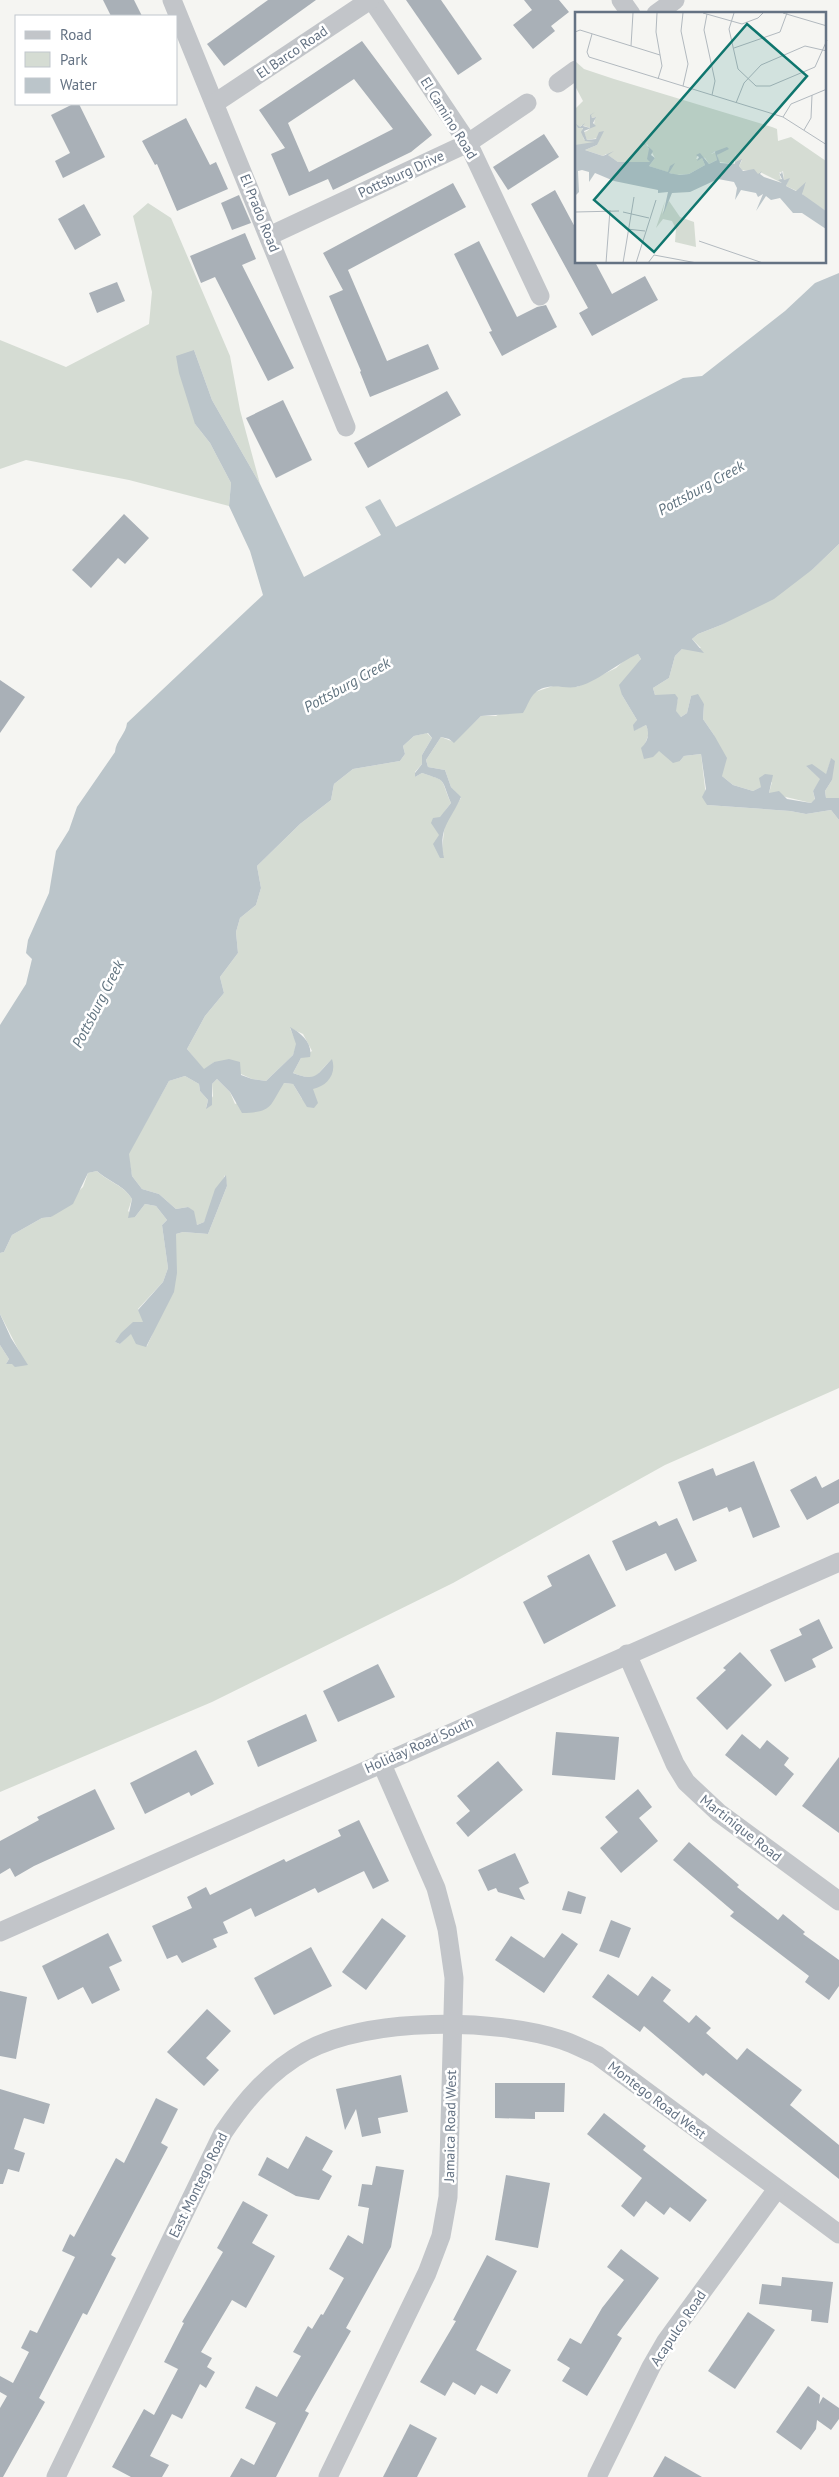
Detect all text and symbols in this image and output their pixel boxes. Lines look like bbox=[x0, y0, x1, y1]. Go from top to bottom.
inset map bbox=[575, 12, 826, 264]
legend bbox=[15, 15, 178, 105]
street label: El Barco Road bbox=[253, 22, 331, 82]
text: Road bbox=[60, 25, 92, 44]
text: Park bbox=[60, 50, 88, 69]
street label: El Camino Road bbox=[417, 73, 481, 163]
text: Water bbox=[60, 75, 97, 94]
street label: Pottsburg Drive bbox=[355, 146, 447, 202]
street label: El Prado Road bbox=[236, 171, 284, 255]
water label: Pottsburg Creek bbox=[654, 455, 748, 519]
water label: Pottsburg Creek bbox=[300, 652, 394, 716]
water label: Pottsburg Creek bbox=[67, 956, 128, 1051]
street label: Holiday Road South bbox=[362, 1713, 476, 1777]
street label: Martinique Road bbox=[697, 1791, 785, 1865]
street label: Montego Road West bbox=[604, 2057, 710, 2143]
street label: Jamaica Road West bbox=[440, 2070, 460, 2183]
street label: East Montego Road bbox=[165, 2129, 231, 2241]
street label: Acapulco Road bbox=[646, 2287, 710, 2369]

